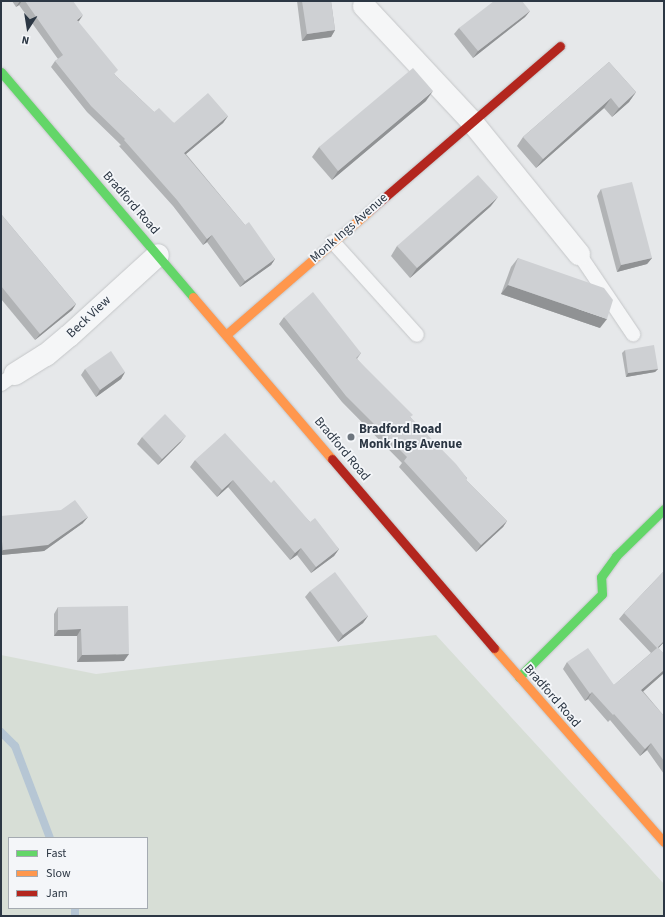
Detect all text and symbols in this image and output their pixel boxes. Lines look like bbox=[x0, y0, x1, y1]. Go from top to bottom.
north arrow bbox=[8, 8, 48, 48]
text: N bbox=[20, 32, 31, 48]
street label: Bradford Road bbox=[99, 168, 163, 238]
street label: Monk Ings Avenue bbox=[307, 190, 391, 266]
street label: Beck View bbox=[64, 293, 114, 341]
street label: Bradford Road bbox=[311, 414, 373, 484]
place label: Bradford Road Monk Ings Avenue bbox=[359, 422, 462, 453]
marker: Bradford Road Monk Ings Avenue bbox=[346, 432, 356, 442]
street label: Bradford Road bbox=[520, 661, 584, 731]
legend bbox=[8, 837, 148, 909]
text: Fast bbox=[46, 845, 66, 862]
text: Slow bbox=[46, 865, 71, 882]
text: Jam bbox=[46, 885, 68, 902]

